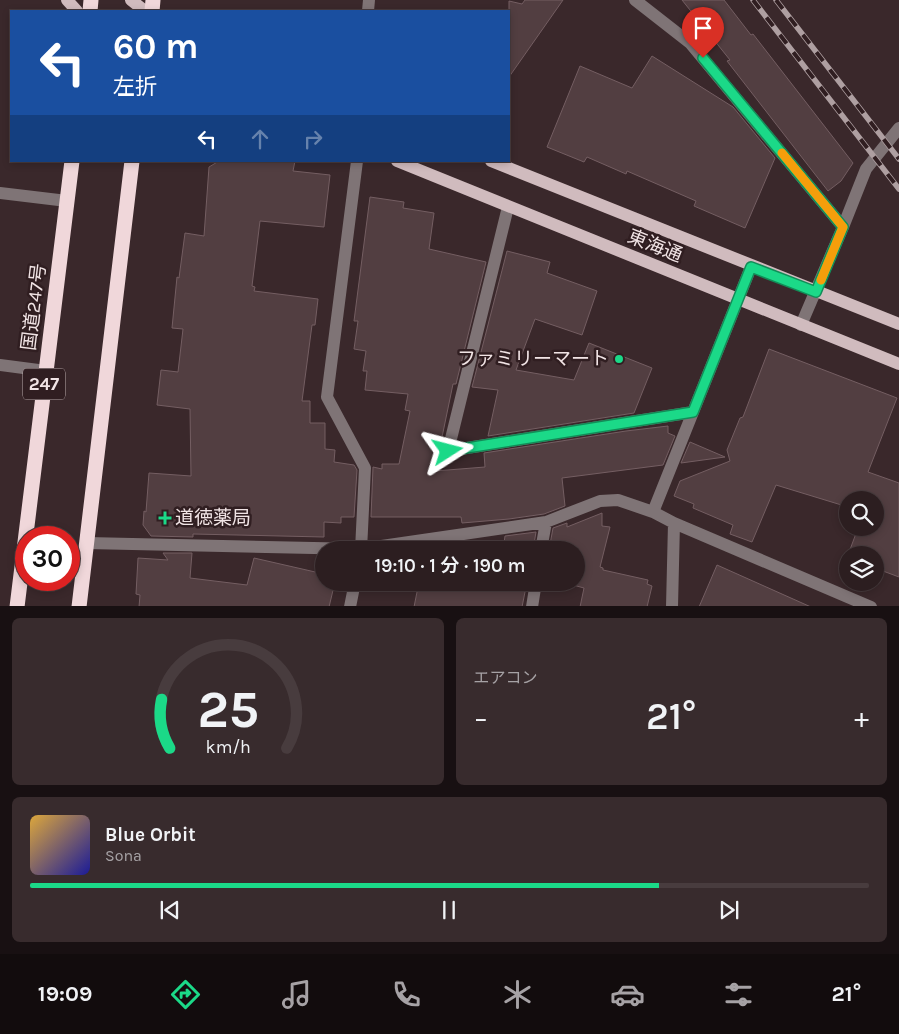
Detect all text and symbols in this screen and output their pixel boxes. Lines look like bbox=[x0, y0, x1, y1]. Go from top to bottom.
pin bbox=[682, 7, 724, 58]
icon: arrive bbox=[689, 14, 717, 42]
text: 60 m bbox=[113, 26, 198, 67]
icon: left bbox=[30, 30, 95, 95]
text: 左折 bbox=[113, 74, 157, 100]
icon: left bbox=[193, 125, 221, 153]
icon: ahead bbox=[246, 125, 274, 153]
icon: right bbox=[299, 125, 327, 153]
street label: 東海通 bbox=[624, 225, 686, 267]
street label: 国道247号 bbox=[18, 262, 50, 352]
place label: ファミリーマート bbox=[457, 348, 609, 370]
marker: ファミリーマート bbox=[613, 353, 625, 365]
road number: 247 bbox=[23, 368, 65, 399]
position arrow bbox=[421, 424, 473, 476]
map controls bbox=[839, 491, 884, 591]
button: search bbox=[839, 491, 884, 536]
place label: 道徳薬局 bbox=[175, 507, 251, 529]
marker: 道徳薬局 bbox=[159, 512, 171, 524]
speed limit sign: 30 bbox=[15, 526, 80, 591]
button: layers bbox=[839, 546, 884, 591]
text: 19:10 · 1 分 · 190 m bbox=[374, 555, 526, 577]
text: エアコン bbox=[474, 668, 538, 687]
text: 25 bbox=[197, 679, 259, 740]
text: 21° bbox=[646, 694, 696, 739]
text: − bbox=[474, 701, 488, 734]
text: + bbox=[854, 701, 869, 734]
text: km/h bbox=[205, 737, 250, 758]
text: Blue Orbit bbox=[105, 824, 196, 846]
text: Sona bbox=[105, 846, 142, 865]
icon: previous bbox=[156, 896, 184, 924]
icon: pause bbox=[435, 896, 463, 924]
icon: next bbox=[715, 896, 743, 924]
icon: directions bbox=[168, 977, 203, 1012]
icon: music bbox=[279, 977, 314, 1012]
icon: phone bbox=[389, 977, 424, 1012]
icon: climate bbox=[500, 977, 535, 1012]
icon: car bbox=[610, 977, 645, 1012]
icon: filters bbox=[721, 977, 756, 1012]
text: 19:09 bbox=[38, 981, 92, 1007]
text: 21° bbox=[831, 981, 861, 1007]

